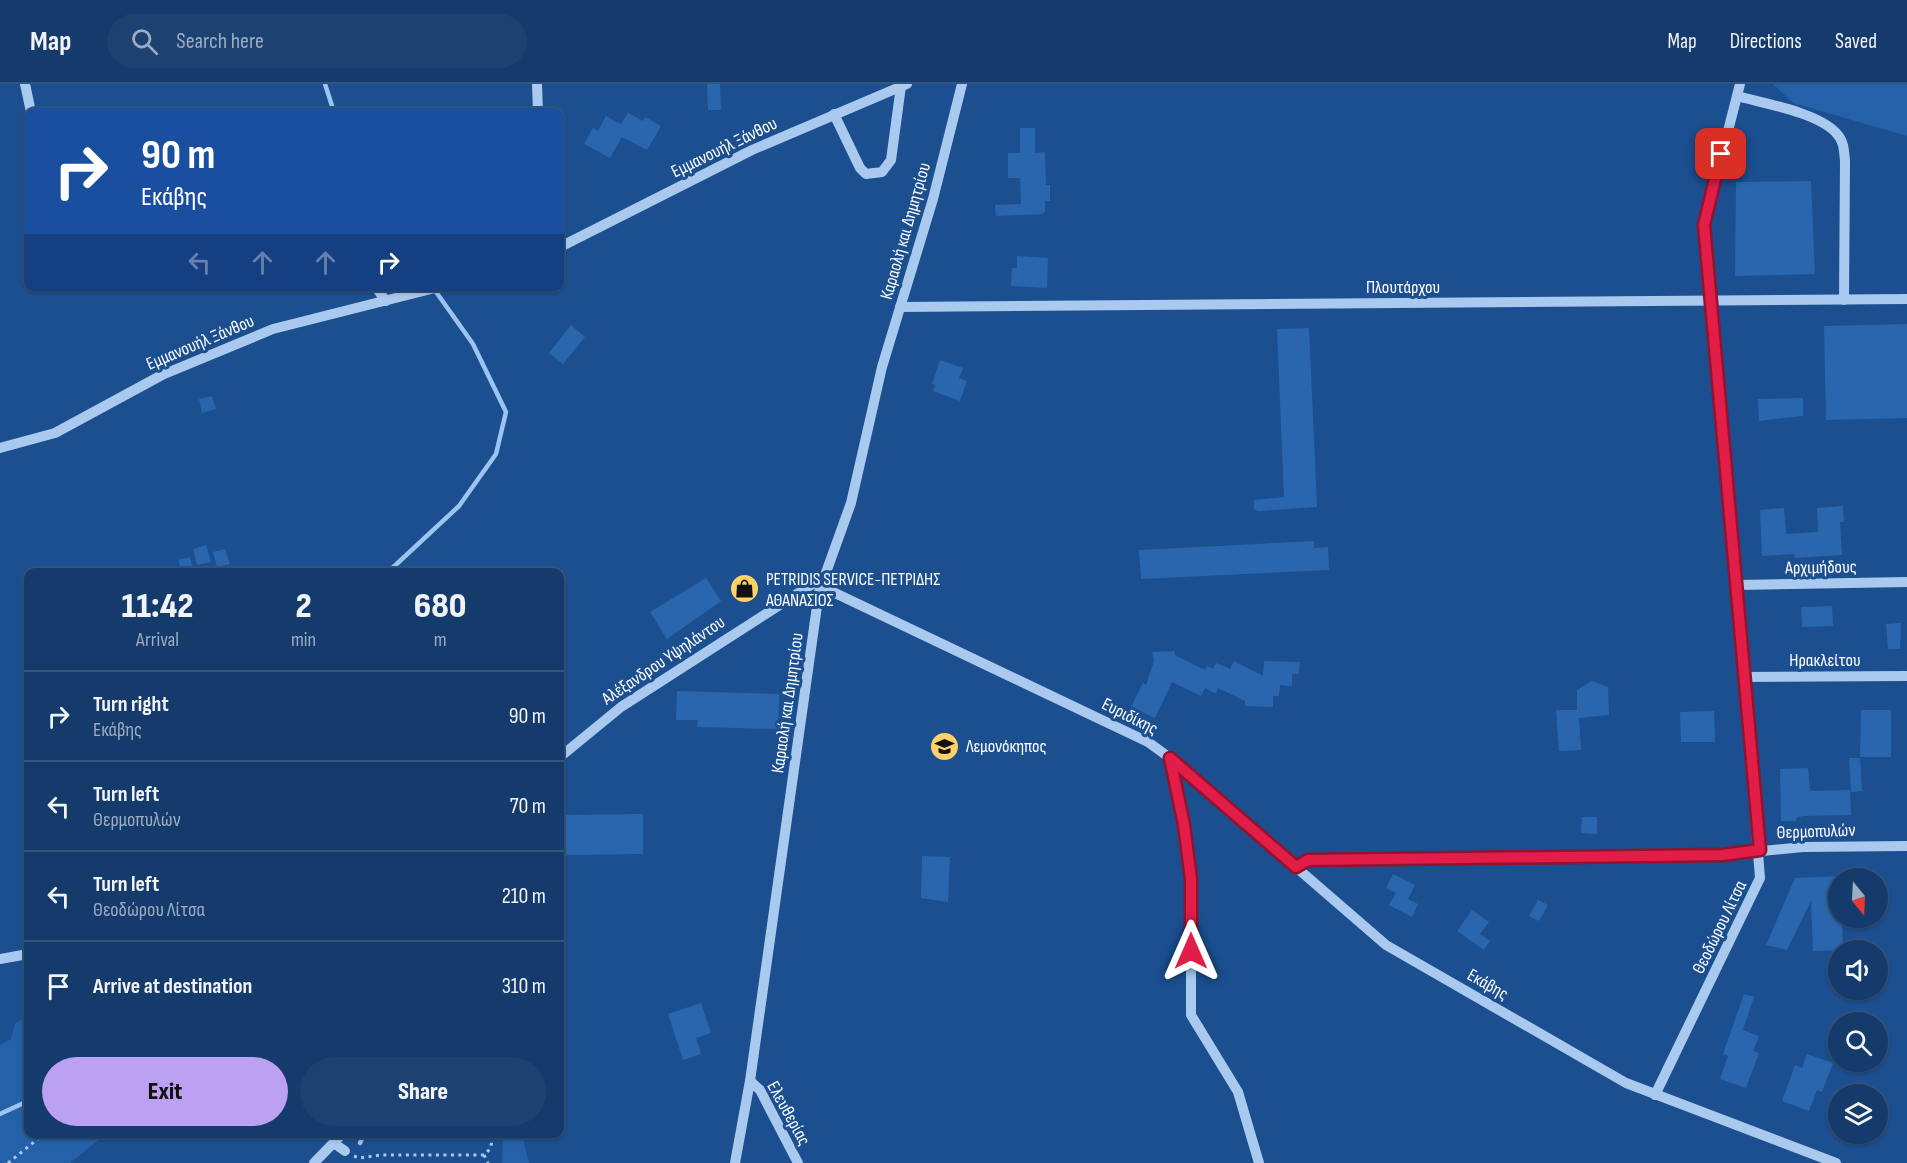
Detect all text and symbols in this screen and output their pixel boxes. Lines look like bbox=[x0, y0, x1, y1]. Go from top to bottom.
search box bbox=[107, 14, 527, 68]
text: Map bbox=[30, 25, 71, 58]
icon: search bbox=[128, 25, 161, 58]
text: Search here bbox=[176, 28, 264, 55]
text: Map bbox=[1667, 29, 1697, 54]
text: Directions bbox=[1730, 29, 1802, 54]
text: Saved bbox=[1835, 29, 1877, 54]
street label: Εμμανουήλ Ξάνθου bbox=[668, 113, 781, 182]
pin bbox=[1695, 128, 1746, 179]
text: 90 m bbox=[141, 130, 215, 181]
icon: right bbox=[42, 132, 120, 210]
icon: arrive bbox=[1704, 137, 1737, 170]
street label: Καραολή και Δημητρίου bbox=[876, 160, 935, 302]
text: Εκάβης bbox=[141, 181, 207, 213]
icon: left bbox=[183, 246, 216, 279]
icon: ahead bbox=[246, 246, 279, 279]
icon: ahead bbox=[309, 246, 342, 279]
icon: right bbox=[372, 246, 405, 279]
street label: Πλουτάρχου bbox=[1366, 277, 1440, 298]
street label: Εμμανουήλ Ξάνθου bbox=[143, 310, 257, 375]
street label: Αρχιμήδους bbox=[1784, 556, 1857, 579]
place label: PETRIDIS SERVICE-ΠΕΤΡΙΔΗΣ ΑΘΑΝΑΣΙΟΣ bbox=[765, 569, 940, 611]
shop icon: PETRIDIS SERVICE-ΠΕΤΡΙΔΗΣ ΑΘΑΝΑΣΙΟΣ bbox=[729, 573, 761, 605]
text: 11:42 bbox=[122, 585, 193, 628]
text: 2 bbox=[295, 585, 312, 628]
text: 680 bbox=[414, 585, 466, 628]
street label: Αλέξανδρου Υψηλάντου bbox=[597, 611, 729, 710]
text: Arrival bbox=[136, 628, 179, 652]
text: min bbox=[291, 628, 316, 652]
text: m bbox=[434, 628, 446, 652]
street label: Καραολή και Δημητρίου bbox=[767, 632, 808, 775]
street label: Ηρακλείτου bbox=[1789, 650, 1861, 671]
text: Turn right bbox=[93, 691, 169, 718]
street label: Ευριδίκης bbox=[1098, 693, 1161, 739]
icon: right bbox=[42, 700, 75, 733]
text: 90 m bbox=[509, 703, 546, 730]
text: Εκάβης bbox=[93, 718, 142, 742]
school or university icon: Λεμονόκηπος bbox=[929, 730, 961, 762]
place label: Λεμονόκηπος bbox=[965, 736, 1047, 757]
text: Turn left bbox=[93, 781, 159, 808]
icon: left bbox=[42, 790, 75, 823]
text: 70 m bbox=[510, 793, 546, 820]
text: Θερμοπυλών bbox=[93, 808, 181, 832]
street label: Θερμοπυλών bbox=[1776, 820, 1856, 843]
north arrow bbox=[1828, 868, 1888, 928]
map controls bbox=[1828, 868, 1888, 1144]
text: Turn left bbox=[93, 871, 159, 898]
street label: Θεοδώρου Λίτσα bbox=[1688, 877, 1751, 977]
icon: left bbox=[42, 880, 75, 913]
text: 210 m bbox=[502, 883, 546, 910]
text: Θεοδώρου Λίτσα bbox=[93, 898, 205, 922]
position arrow bbox=[1159, 919, 1223, 983]
button: sound bbox=[1828, 940, 1888, 1000]
street label: Εκάβης bbox=[1463, 964, 1512, 1005]
icon: arrive bbox=[42, 970, 75, 1003]
text: Arrive at destination bbox=[93, 973, 252, 1000]
text: 310 m bbox=[502, 973, 546, 1000]
button: search bbox=[1828, 1012, 1888, 1072]
button: Exit bbox=[42, 1057, 288, 1126]
button: Share bbox=[300, 1057, 546, 1126]
street label: Ελευθερίας bbox=[762, 1077, 815, 1149]
button: layers bbox=[1828, 1084, 1888, 1144]

